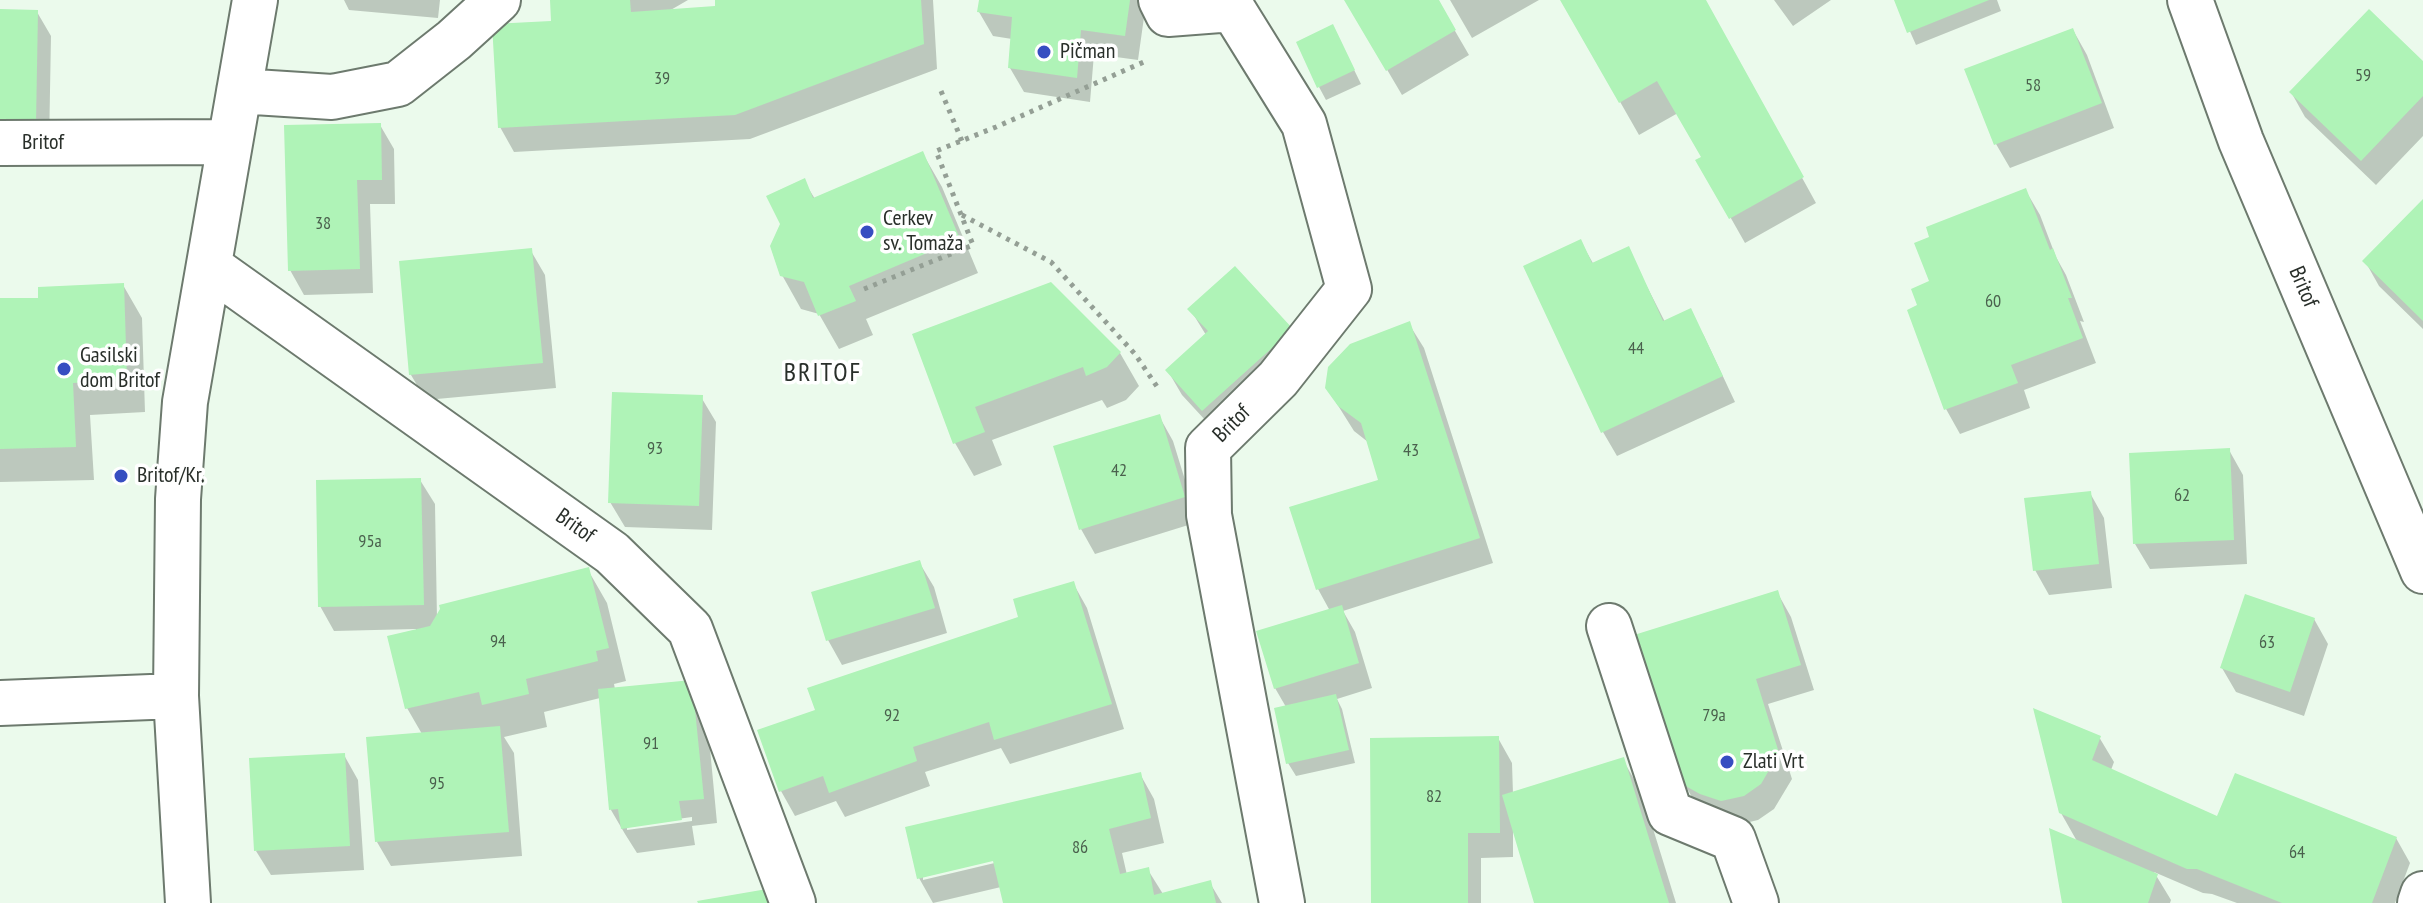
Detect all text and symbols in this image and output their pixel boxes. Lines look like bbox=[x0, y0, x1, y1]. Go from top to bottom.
place label: Pičman bbox=[1060, 39, 1115, 65]
marker: Pičman bbox=[1035, 43, 1053, 61]
house number: 59 bbox=[2355, 65, 2371, 87]
house number: 39 bbox=[654, 68, 670, 90]
house number: 58 bbox=[2025, 75, 2041, 97]
street label: Britof bbox=[22, 130, 64, 156]
place label: Cerkev sv. Tomaža bbox=[883, 206, 963, 258]
house number: 38 bbox=[315, 213, 331, 235]
marker: Cerkev sv. Tomaža bbox=[858, 223, 876, 241]
street label: Britof bbox=[2283, 263, 2323, 311]
house number: 60 bbox=[1985, 291, 2001, 313]
house number: 44 bbox=[1628, 338, 1644, 360]
place label: Gasilski dom Britof bbox=[80, 343, 160, 394]
district label: BRITOF bbox=[784, 358, 862, 390]
marker: Gasilski dom Britof bbox=[55, 360, 73, 378]
street label: Britof bbox=[1208, 400, 1256, 448]
house number: 93 bbox=[647, 438, 663, 460]
house number: 43 bbox=[1403, 440, 1419, 462]
house number: 42 bbox=[1111, 460, 1127, 482]
place label: Britof/Kr. bbox=[137, 463, 205, 489]
marker: Britof/Kr. bbox=[112, 467, 130, 485]
house number: 62 bbox=[2174, 485, 2190, 507]
street label: Britof bbox=[550, 503, 600, 549]
house number: 95a bbox=[358, 531, 382, 553]
house number: 94 bbox=[490, 631, 506, 653]
house number: 63 bbox=[2259, 632, 2275, 654]
house number: 92 bbox=[884, 705, 900, 727]
house number: 79a bbox=[1702, 705, 1726, 727]
house number: 91 bbox=[643, 733, 659, 755]
place label: Zlati Vrt bbox=[1743, 749, 1804, 775]
marker: Zlati Vrt bbox=[1718, 753, 1736, 771]
house number: 95 bbox=[429, 773, 445, 795]
house number: 82 bbox=[1426, 786, 1442, 808]
house number: 86 bbox=[1072, 837, 1088, 859]
house number: 64 bbox=[2289, 842, 2305, 864]

